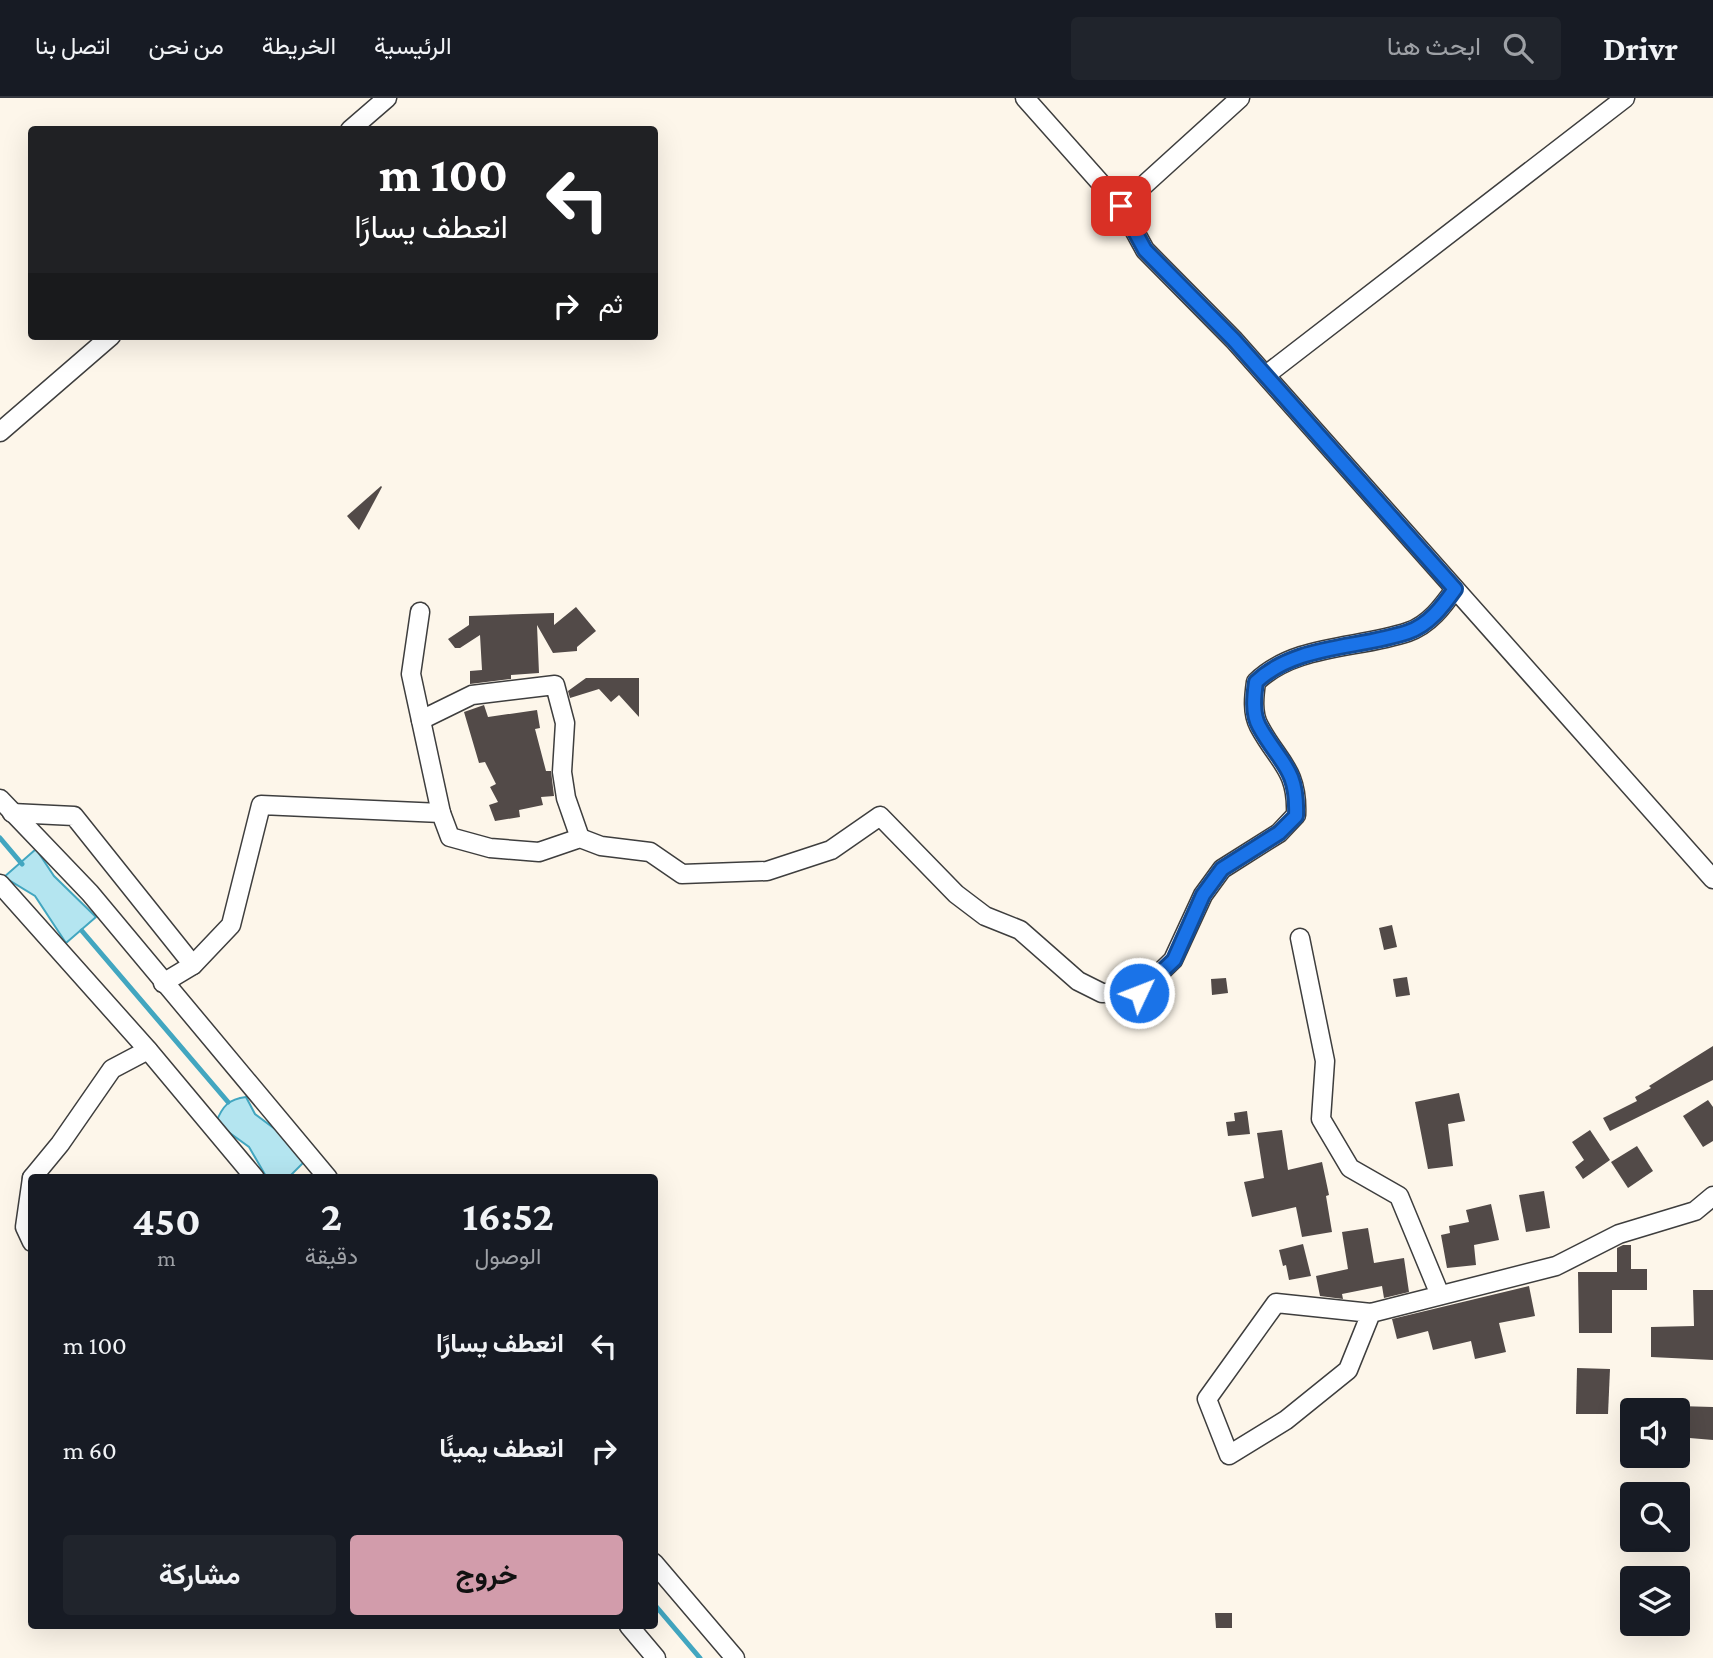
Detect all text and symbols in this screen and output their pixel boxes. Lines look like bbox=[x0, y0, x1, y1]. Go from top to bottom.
search box bbox=[1071, 17, 1561, 80]
icon: search bbox=[1499, 29, 1537, 67]
text: Drivr bbox=[1603, 30, 1678, 67]
text: اتصل بنا bbox=[35, 32, 111, 59]
text: من نحن bbox=[149, 32, 224, 59]
text: الخريطة bbox=[262, 32, 336, 59]
text: الرئيسية bbox=[374, 32, 452, 59]
text: ابحث هنا bbox=[1387, 32, 1481, 61]
text: 100 m bbox=[379, 147, 508, 202]
icon: left bbox=[532, 154, 623, 245]
pin bbox=[1091, 176, 1151, 236]
icon: arrive bbox=[1102, 187, 1140, 225]
text: انعطف يسارًا bbox=[354, 209, 508, 245]
icon: right bbox=[547, 287, 585, 325]
text: ثم bbox=[599, 290, 623, 319]
position arrow bbox=[1102, 956, 1176, 1030]
text: 2 bbox=[321, 1192, 342, 1239]
text: 16:52 bbox=[462, 1192, 554, 1239]
text: 450 bbox=[132, 1197, 201, 1244]
text: دقيقة bbox=[305, 1243, 358, 1269]
text: الوصول bbox=[475, 1243, 541, 1269]
text: m bbox=[157, 1245, 176, 1271]
icon: left bbox=[585, 1327, 623, 1365]
text: انعطف يسارًا bbox=[436, 1329, 564, 1358]
text: 100 m bbox=[63, 1331, 127, 1360]
map controls bbox=[1620, 1398, 1690, 1636]
button: sound bbox=[1620, 1398, 1690, 1468]
icon: right bbox=[585, 1432, 623, 1470]
text: انعطف يمينًا bbox=[439, 1434, 564, 1463]
text: 60 m bbox=[63, 1436, 117, 1465]
button: search bbox=[1620, 1482, 1690, 1552]
button: مشاركة bbox=[63, 1535, 336, 1615]
button: خروج bbox=[350, 1535, 623, 1615]
button: layers bbox=[1620, 1566, 1690, 1636]

